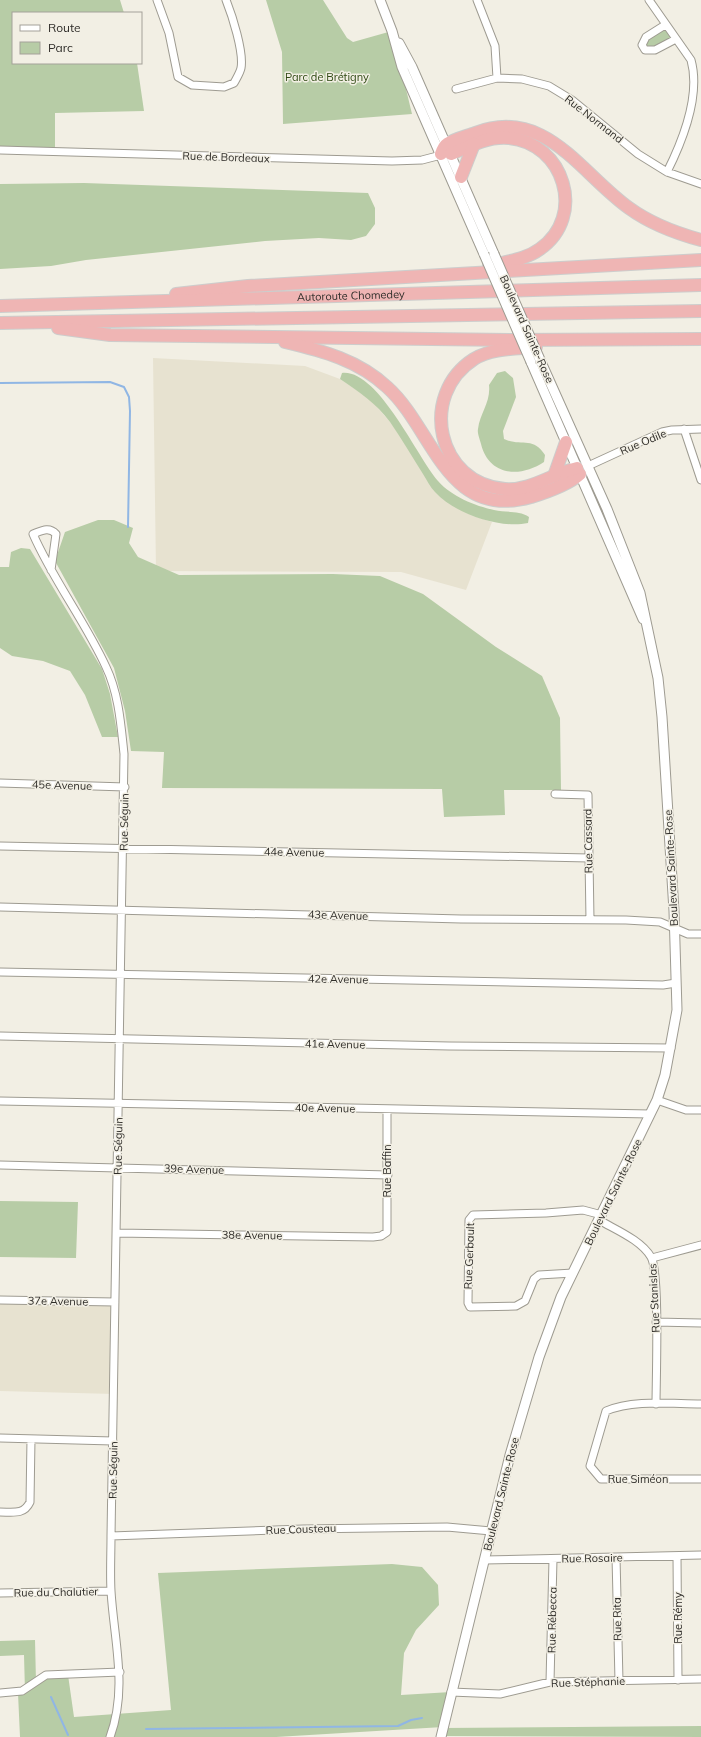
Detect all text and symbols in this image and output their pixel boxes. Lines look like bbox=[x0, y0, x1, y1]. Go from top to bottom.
legend bbox=[12, 12, 142, 64]
text: Route bbox=[48, 20, 81, 35]
text: Parc bbox=[48, 40, 73, 55]
park label: Parc de Brétigny bbox=[285, 70, 369, 84]
street label: Rue Normand bbox=[562, 92, 626, 146]
street label: Rue de Bordeaux bbox=[182, 148, 270, 166]
street label: Boulevard Sainte-Rose bbox=[497, 273, 557, 385]
street label: Autoroute Chomedey bbox=[297, 287, 405, 304]
street label: Rue Odile bbox=[618, 426, 668, 458]
street label: 45e Avenue bbox=[32, 777, 92, 793]
street label: Rue Séguin bbox=[116, 793, 132, 851]
street label: Rue Cassard bbox=[580, 808, 596, 874]
street label: Boulevard Sainte-Rose bbox=[661, 809, 681, 927]
street label: 44e Avenue bbox=[264, 844, 324, 860]
street label: 43e Avenue bbox=[308, 907, 368, 923]
street label: 42e Avenue bbox=[308, 971, 368, 987]
street label: 41e Avenue bbox=[305, 1036, 365, 1052]
street label: 40e Avenue bbox=[295, 1100, 355, 1116]
street label: Rue Séguin bbox=[110, 1117, 126, 1175]
street label: Boulevard Sainte-Rose bbox=[581, 1136, 645, 1248]
street label: Rue Baffin bbox=[380, 1144, 394, 1198]
street label: 39e Avenue bbox=[164, 1161, 224, 1177]
street label: Rue Gerbault bbox=[461, 1222, 477, 1290]
street label: 38e Avenue bbox=[222, 1227, 282, 1243]
street label: Rue Stanislas bbox=[645, 1263, 663, 1333]
street label: 37e Avenue bbox=[28, 1293, 88, 1309]
street label: Boulevard Sainte-Rose bbox=[480, 1436, 522, 1552]
street label: Rue Séguin bbox=[105, 1441, 121, 1499]
street label: Rue Siméon bbox=[608, 1472, 668, 1486]
street label: Rue Cousteau bbox=[265, 1521, 337, 1537]
street label: Rue Rosaire bbox=[561, 1550, 623, 1566]
street label: Rue du Chalutier bbox=[14, 1584, 98, 1600]
street label: Rue Rébecca bbox=[544, 1587, 560, 1653]
street label: Rue Rémy bbox=[671, 1592, 685, 1644]
street label: Rue Rita bbox=[610, 1597, 624, 1641]
street label: Rue Stéphanie bbox=[551, 1674, 625, 1690]

